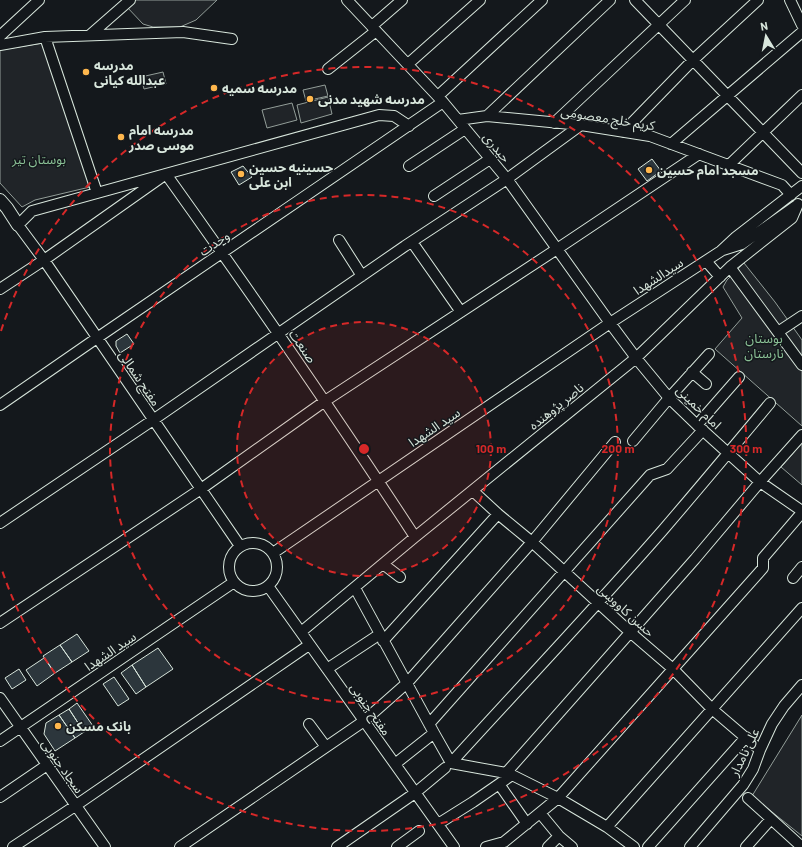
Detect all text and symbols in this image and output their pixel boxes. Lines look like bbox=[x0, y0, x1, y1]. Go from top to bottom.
north arrow bbox=[746, 16, 786, 56]
text: N bbox=[759, 19, 769, 33]
place label: مدرسه عبدالله کیانی bbox=[94, 57, 165, 88]
marker: مدرسه عبدالله کیانی bbox=[81, 67, 91, 77]
place label: مدرسه سمیه bbox=[222, 80, 297, 96]
marker: مدرسه سمیه bbox=[209, 83, 219, 93]
place label: مدرسه شهید مدنی bbox=[318, 91, 425, 107]
marker: مدرسه شهید مدنی bbox=[305, 94, 315, 104]
street label: کریم خلج معصومی bbox=[559, 103, 657, 136]
place label: مدرسه امام موسی صدر bbox=[128, 122, 194, 153]
street label: حیدری bbox=[479, 129, 514, 166]
marker: مدرسه امام موسی صدر bbox=[116, 132, 126, 142]
park label: بوستان تیر bbox=[11, 151, 66, 168]
place label: حسینیه حسین ابن علی bbox=[249, 159, 333, 190]
place label: مسجد امام حسین bbox=[657, 162, 759, 180]
marker: مسجد امام حسین bbox=[644, 165, 654, 175]
marker: حسینیه حسین ابن علی bbox=[236, 169, 246, 179]
street label: وحدت bbox=[196, 227, 232, 259]
street label: سیدالشهدا bbox=[630, 254, 686, 299]
street label: صنعت bbox=[286, 326, 320, 366]
park label: بوستان نارستان bbox=[744, 330, 784, 362]
street label: مفتح شمالی bbox=[113, 347, 165, 411]
street label: ناصر پژوهنده bbox=[525, 379, 588, 435]
street label: امام خمینی bbox=[672, 382, 725, 434]
street label: سید الشهدا bbox=[405, 404, 463, 451]
text: 100 m bbox=[476, 441, 506, 455]
text: 200 m bbox=[602, 441, 634, 455]
text: 300 m bbox=[730, 441, 762, 455]
centre of rings bbox=[357, 442, 371, 456]
street label: حسن کاووسی bbox=[593, 580, 658, 641]
street label: سید الشهدا bbox=[81, 628, 139, 675]
street label: مفتح جنوبی bbox=[345, 680, 395, 740]
place label: بانک مسکن bbox=[66, 718, 131, 734]
marker: بانک مسکن bbox=[53, 721, 63, 731]
street label: علی نامدار bbox=[725, 725, 764, 780]
street label: سجاد جنوبی bbox=[38, 736, 87, 797]

